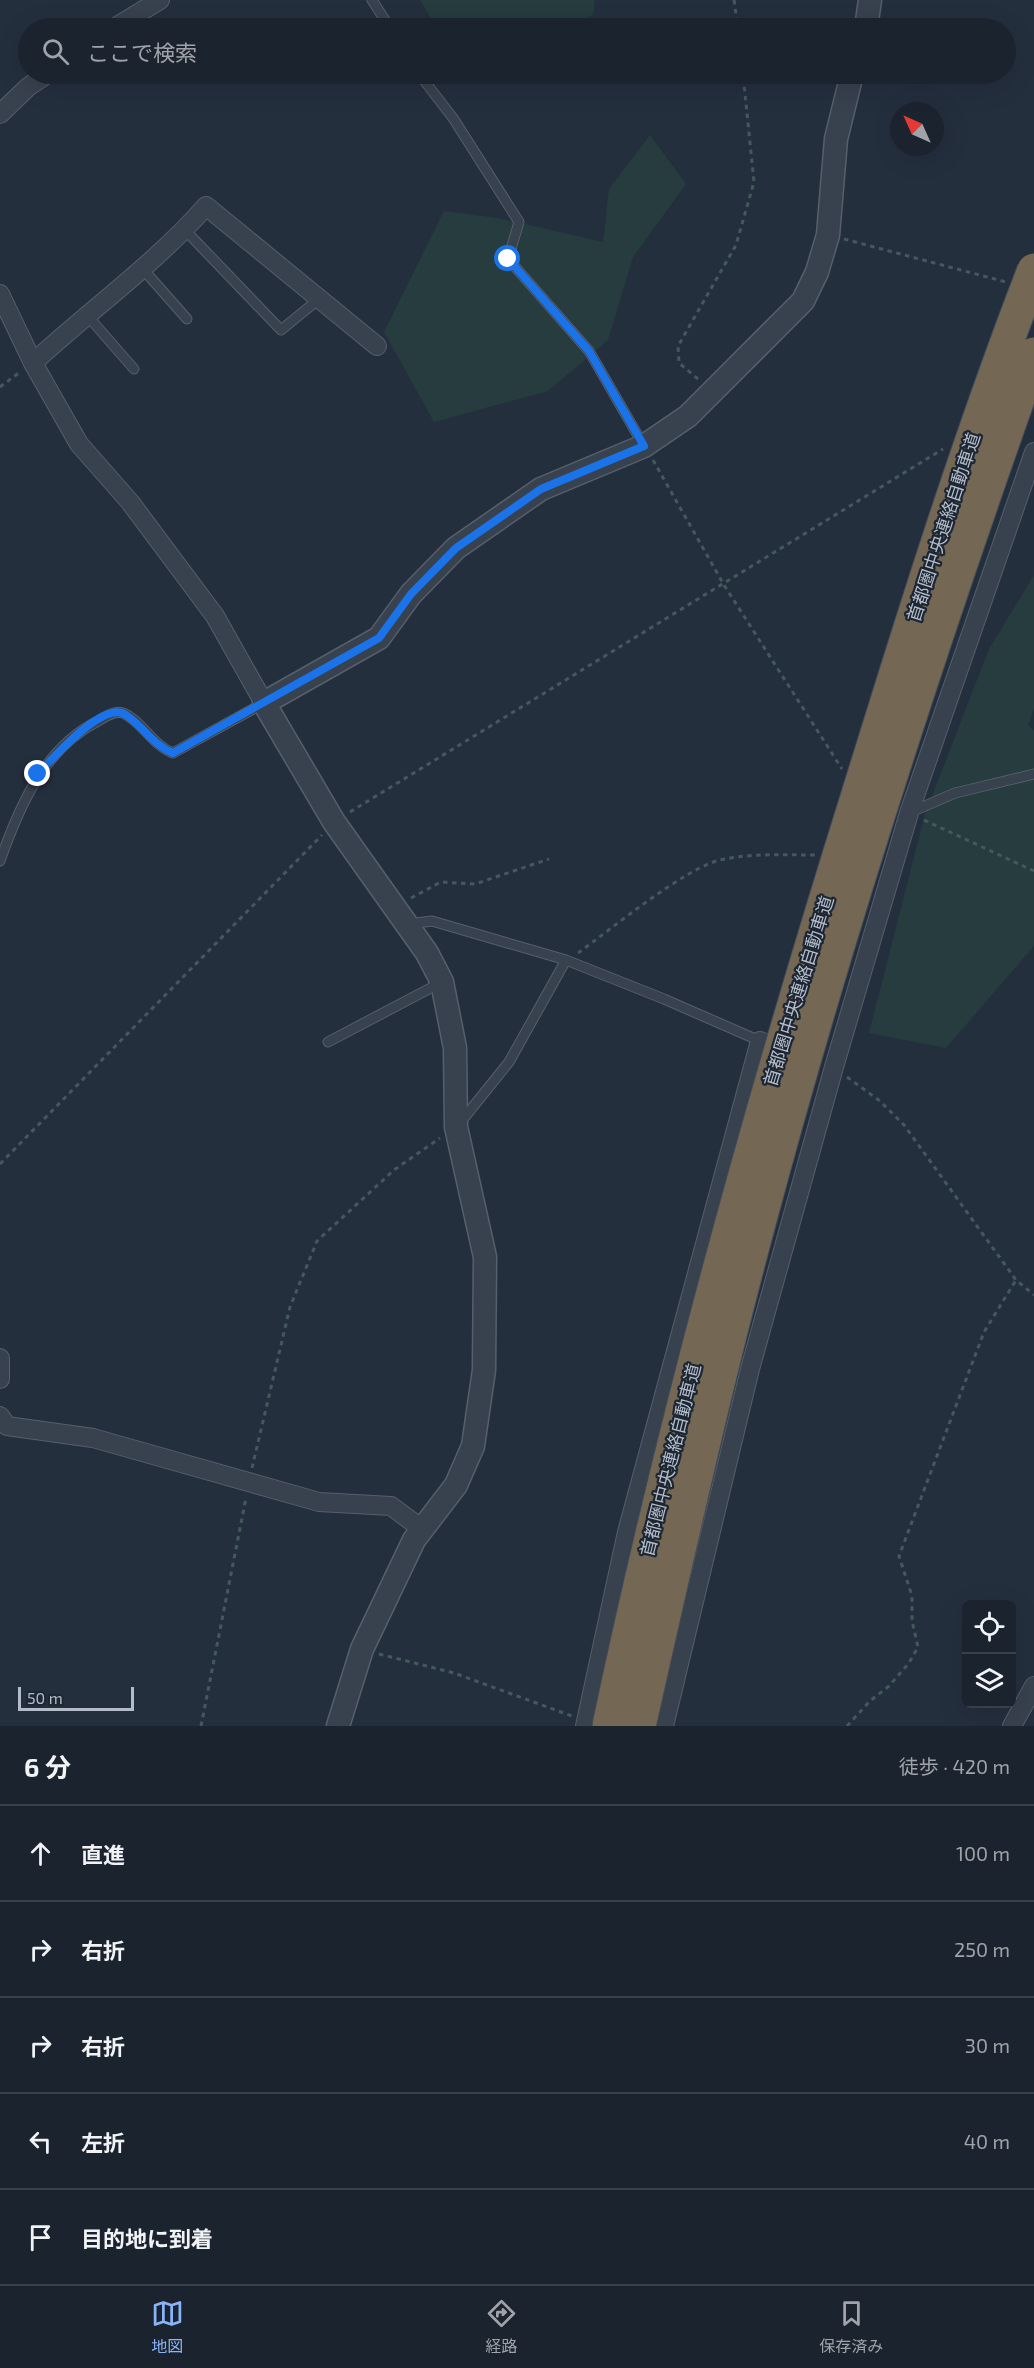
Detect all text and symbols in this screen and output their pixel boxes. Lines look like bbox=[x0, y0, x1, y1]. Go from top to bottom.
search box bbox=[18, 18, 1016, 84]
icon: search bbox=[39, 35, 72, 68]
text: ここで検索 bbox=[87, 39, 197, 65]
north arrow bbox=[890, 102, 944, 156]
route start bbox=[494, 245, 520, 271]
street label: 首都圏中央連絡自動車道 bbox=[902, 429, 984, 625]
route end bbox=[24, 760, 50, 786]
street label: 首都圏中央連絡自動車道 bbox=[759, 893, 837, 1089]
street label: 首都圏中央連絡自動車道 bbox=[635, 1361, 705, 1559]
map controls bbox=[962, 1600, 1016, 1708]
button: locate bbox=[962, 1600, 1016, 1654]
button: layers bbox=[962, 1654, 1016, 1708]
scale bar bbox=[18, 1684, 134, 1712]
text: 50 m bbox=[27, 1688, 63, 1707]
text: 6 分 bbox=[24, 1751, 71, 1782]
text: 徒歩 · 420 m bbox=[899, 1754, 1010, 1778]
icon: ahead bbox=[24, 1837, 57, 1870]
text: 直進 bbox=[81, 1841, 125, 1867]
text: 100 m bbox=[956, 1841, 1010, 1865]
icon: right bbox=[24, 1933, 57, 1966]
text: 右折 bbox=[81, 1937, 125, 1963]
text: 250 m bbox=[954, 1937, 1010, 1961]
icon: right bbox=[24, 2029, 57, 2062]
text: 右折 bbox=[81, 2033, 125, 2059]
text: 30 m bbox=[965, 2033, 1010, 2057]
icon: left bbox=[24, 2125, 57, 2158]
text: 左折 bbox=[81, 2129, 125, 2155]
text: 40 m bbox=[964, 2129, 1010, 2153]
icon: arrive bbox=[24, 2221, 57, 2254]
text: 目的地に到着 bbox=[81, 2225, 213, 2251]
tab: 地図 bbox=[151, 2297, 184, 2357]
tab: 経路 bbox=[485, 2297, 518, 2357]
tab: 保存済み bbox=[819, 2297, 883, 2357]

